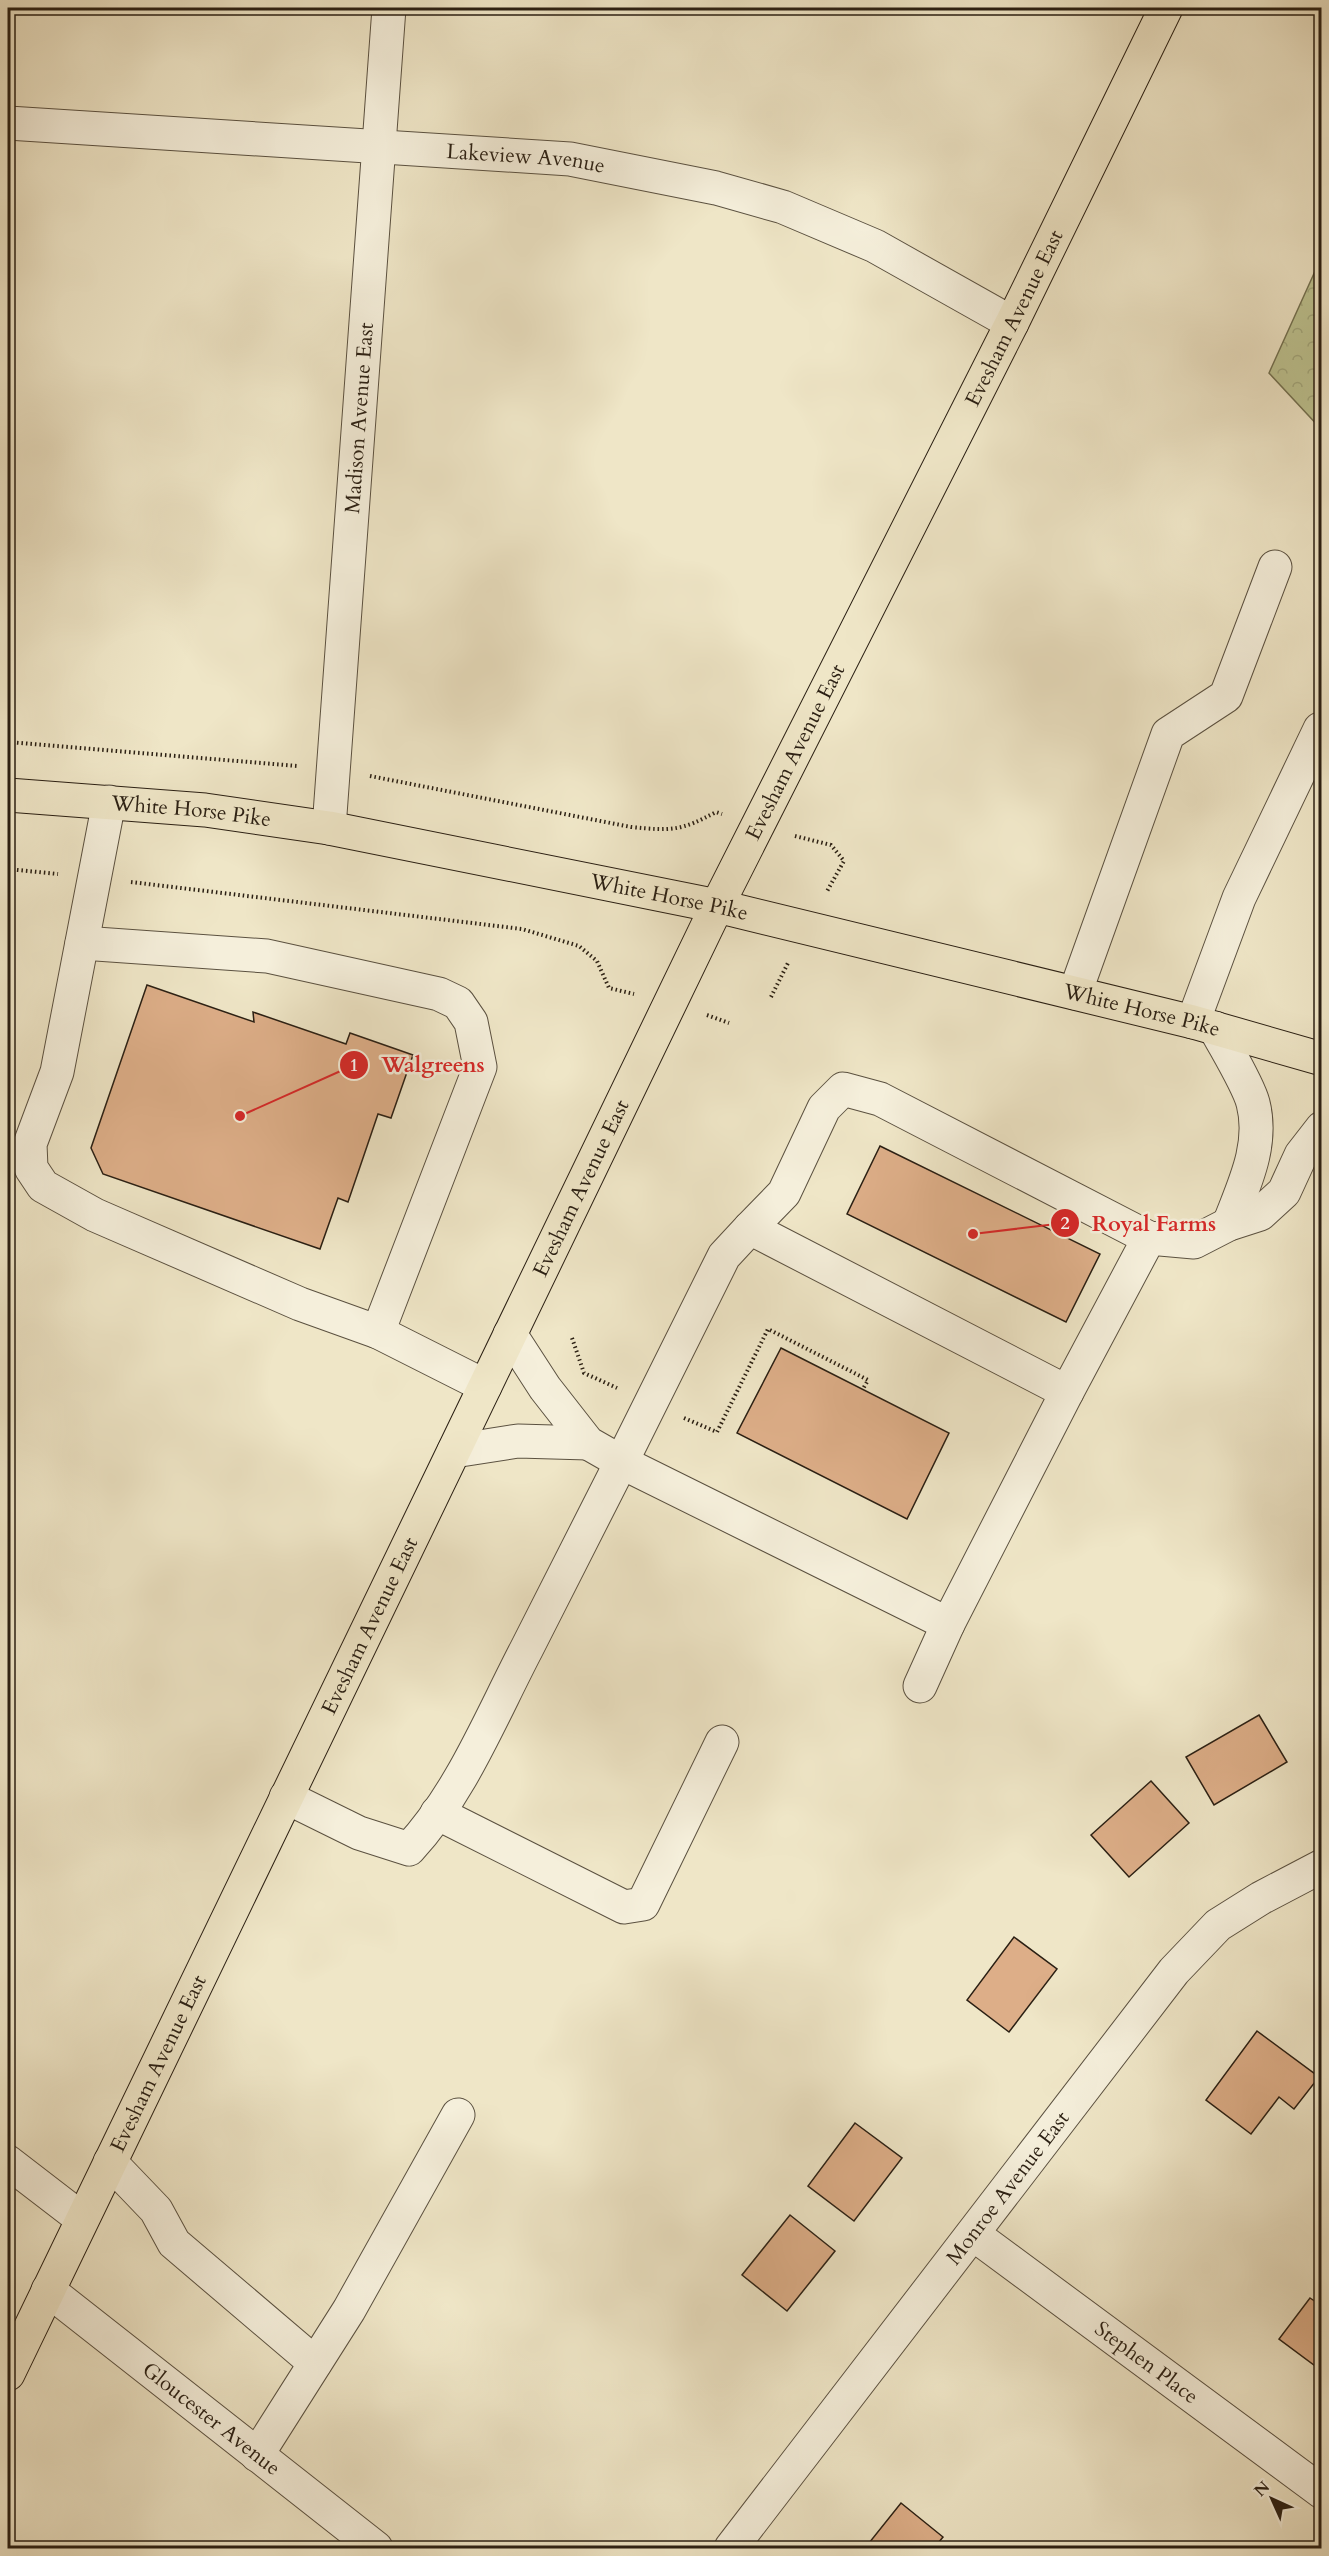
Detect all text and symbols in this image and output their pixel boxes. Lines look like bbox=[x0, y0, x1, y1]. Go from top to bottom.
street label: Lakeview Avenue bbox=[445, 137, 608, 181]
street label: Evesham Avenue East bbox=[958, 225, 1071, 411]
street label: Madison Avenue East bbox=[338, 321, 381, 515]
street label: Evesham Avenue East bbox=[739, 659, 852, 845]
street label: White Horse Pike bbox=[109, 789, 273, 834]
street label: White Horse Pike bbox=[587, 867, 751, 928]
street label: White Horse Pike bbox=[1059, 977, 1223, 1044]
callout: Walgreens bbox=[339, 1045, 497, 1085]
text: Walgreens bbox=[380, 1050, 485, 1080]
text: 1 bbox=[349, 1053, 359, 1078]
street label: Evesham Avenue East bbox=[526, 1094, 637, 1282]
callout: Royal Farms bbox=[1050, 1203, 1228, 1243]
text: Royal Farms bbox=[1092, 1209, 1216, 1239]
text: 2 bbox=[1060, 1211, 1070, 1236]
street label: Evesham Avenue East bbox=[315, 1532, 425, 1719]
street label: Evesham Avenue East bbox=[103, 1970, 214, 2157]
street label: Monroe Avenue East bbox=[939, 2105, 1076, 2271]
street label: Stephen Place bbox=[1089, 2315, 1204, 2411]
street label: Gloucester Avenue bbox=[136, 2355, 286, 2483]
north arrow bbox=[1242, 2469, 1302, 2529]
text: N bbox=[1249, 2476, 1275, 2502]

